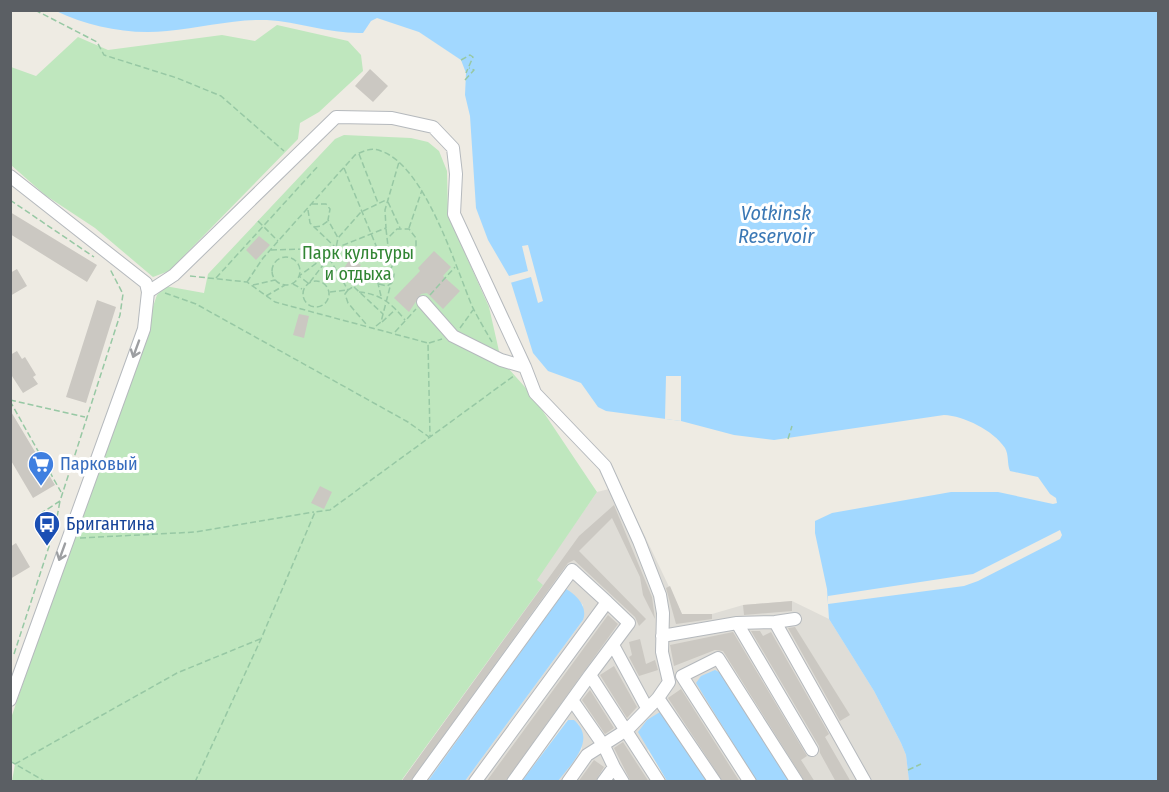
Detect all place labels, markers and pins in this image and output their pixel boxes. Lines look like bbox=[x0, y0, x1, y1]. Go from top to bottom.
supermarket icon: Парковый bbox=[26, 449, 56, 487]
place label: Парковый bbox=[60, 453, 138, 475]
bus stop icon: Бригантина bbox=[32, 509, 62, 547]
place label: Бригантина bbox=[66, 513, 155, 535]

